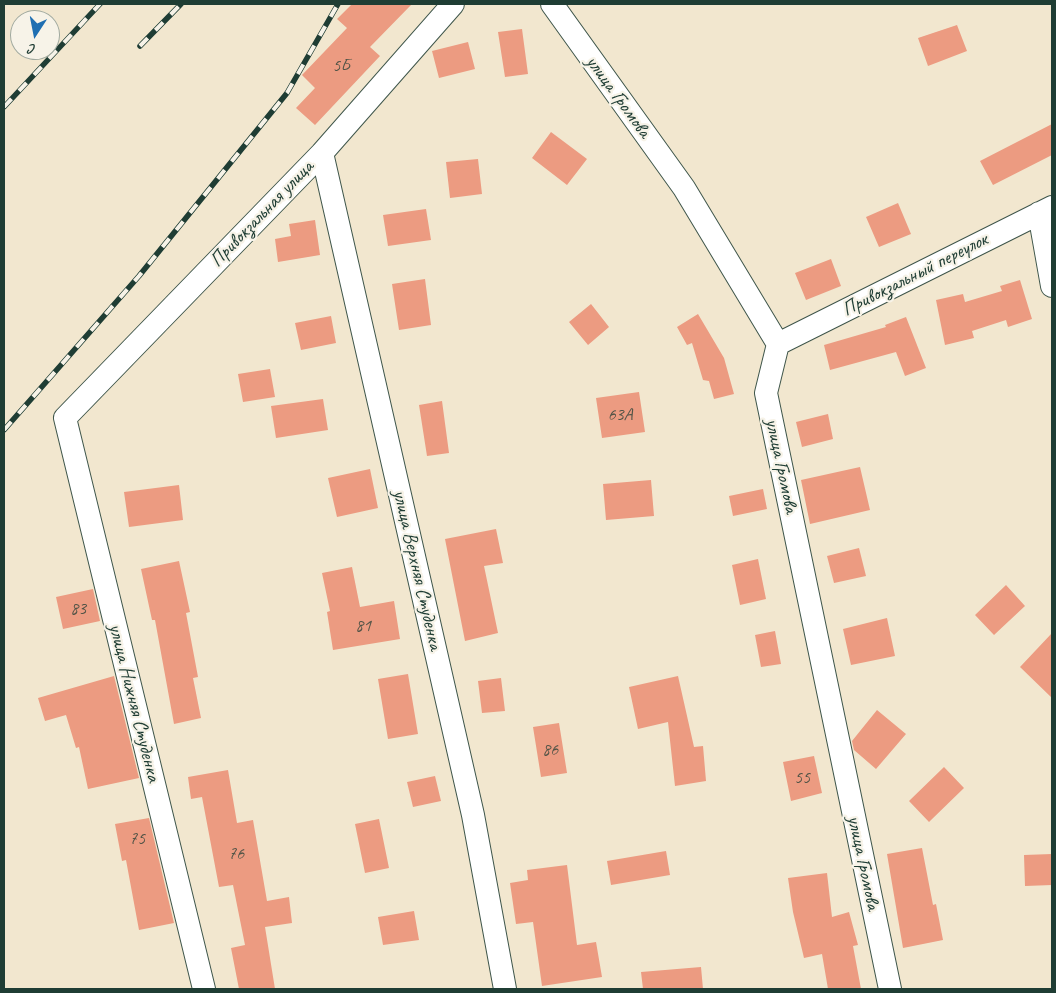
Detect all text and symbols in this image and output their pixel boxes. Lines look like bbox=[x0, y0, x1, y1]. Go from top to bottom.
north arrow bbox=[10, 10, 60, 60]
text: С bbox=[27, 40, 37, 58]
street label: улица Громова bbox=[580, 51, 656, 143]
house number: 5Б bbox=[332, 55, 350, 77]
street label: Привокзальная улица bbox=[205, 156, 319, 272]
street label: Привокзальный переулок bbox=[838, 228, 992, 322]
house number: 63А bbox=[607, 404, 633, 426]
street label: улица Громова bbox=[759, 417, 803, 515]
street label: улица Верхняя Cтуденка bbox=[387, 488, 447, 652]
house number: 83 bbox=[70, 598, 86, 620]
house number: 81 bbox=[355, 615, 371, 637]
street label: улица Нижняя Cтуденкa bbox=[103, 621, 165, 785]
house number: 86 bbox=[542, 739, 558, 761]
house number: 55 bbox=[794, 767, 810, 789]
street label: улица Громова bbox=[841, 814, 885, 912]
house number: 75 bbox=[129, 828, 145, 850]
house number: 76 bbox=[228, 843, 244, 865]

